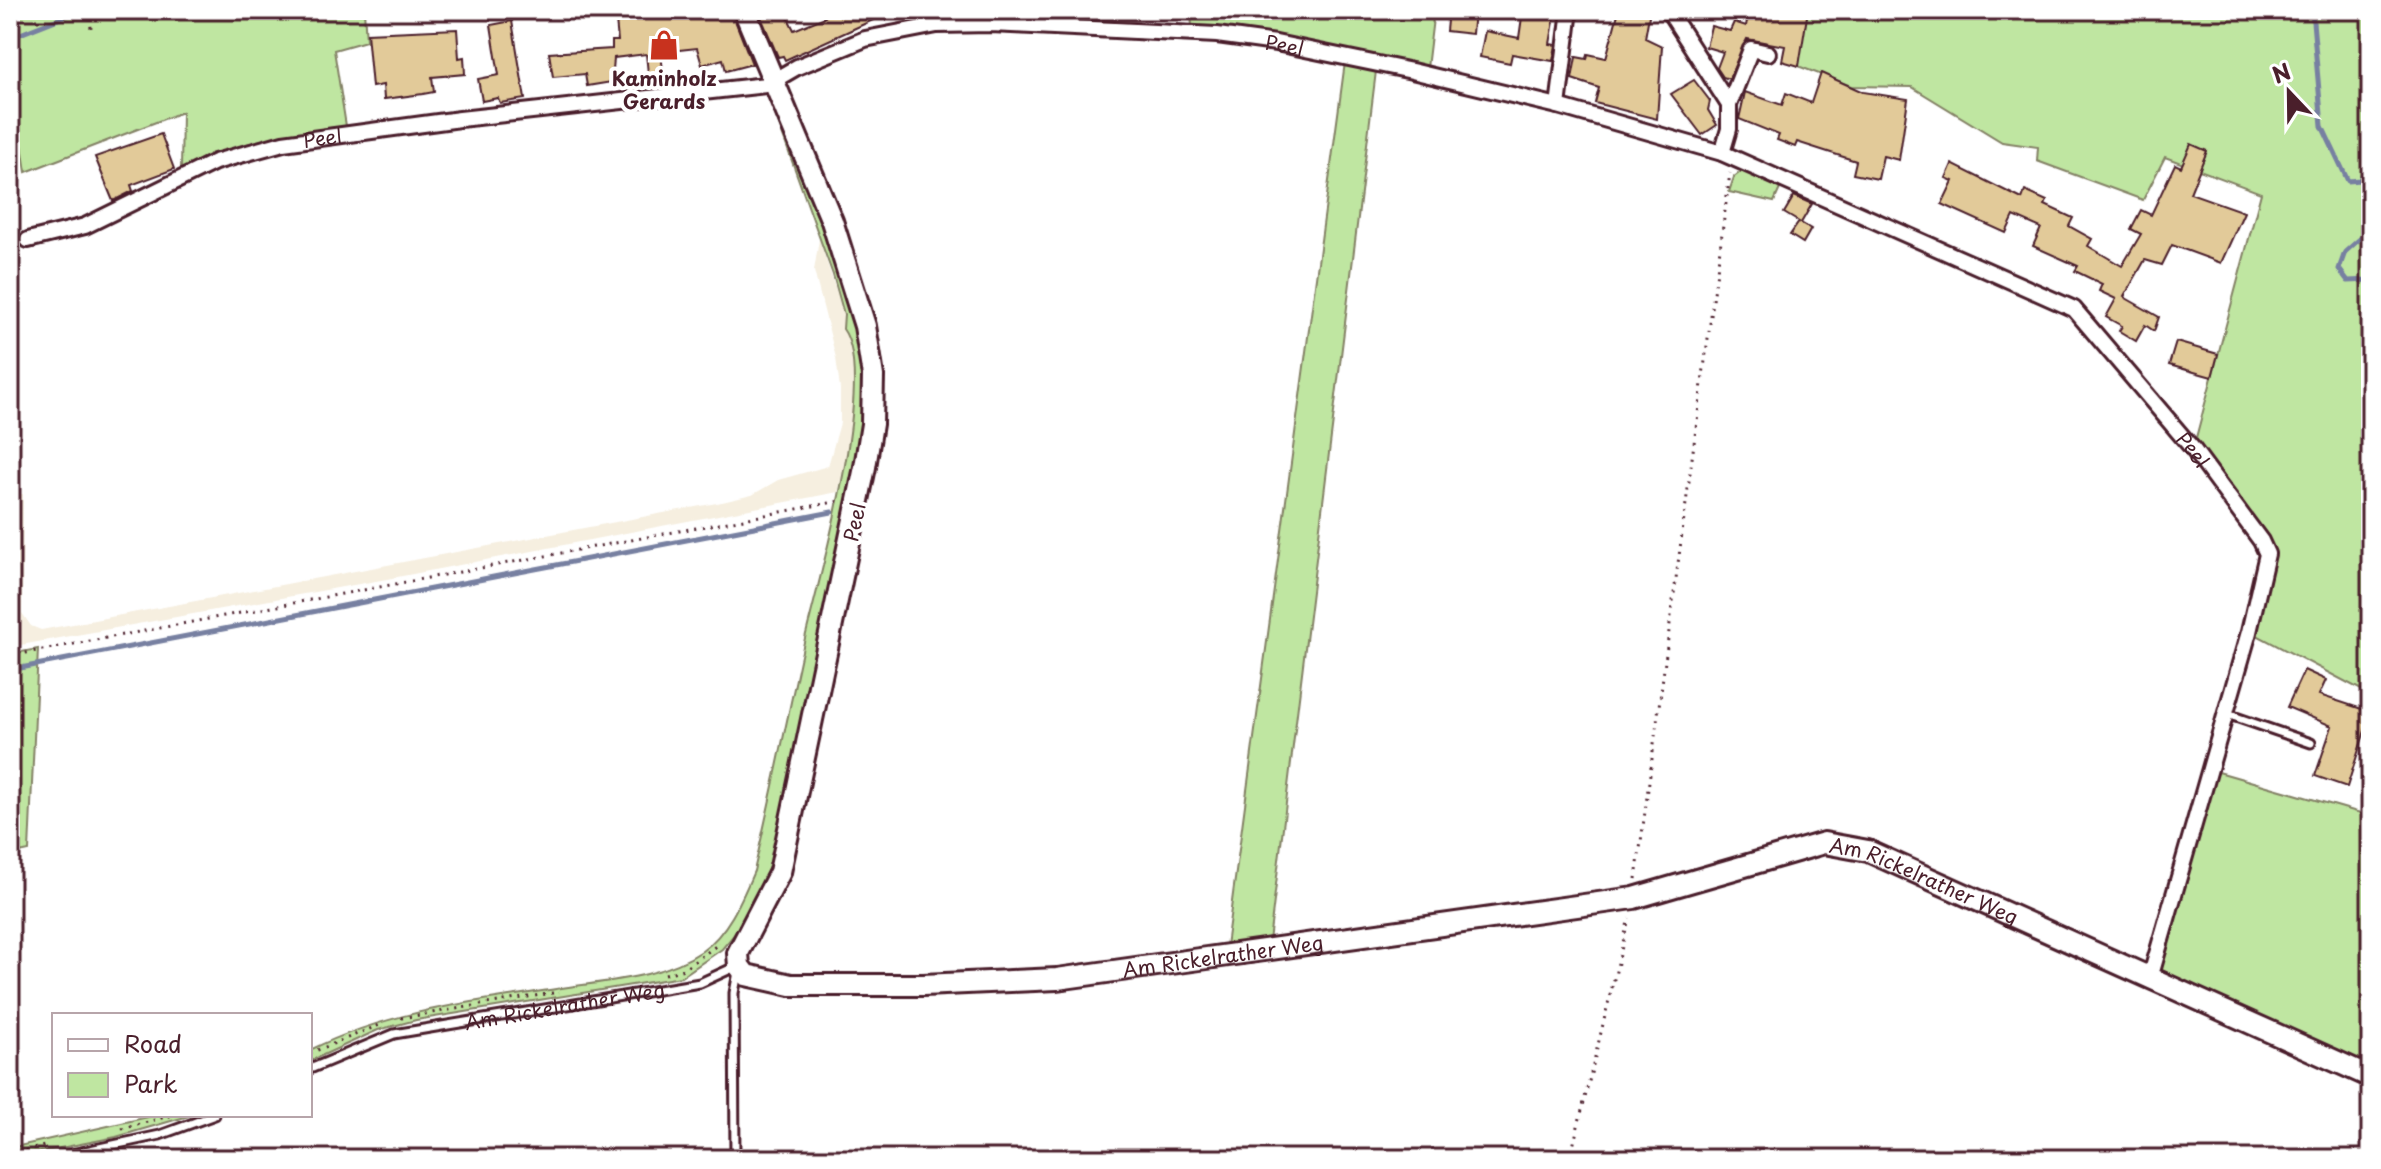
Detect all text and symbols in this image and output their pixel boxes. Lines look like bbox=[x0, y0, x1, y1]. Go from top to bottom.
street label: Peel bbox=[1263, 27, 1307, 63]
shop icon: Kaminholz Gerards bbox=[647, 28, 681, 62]
north arrow bbox=[2249, 52, 2329, 132]
text: N bbox=[2267, 54, 2295, 91]
place label: Kaminholz Gerards bbox=[612, 63, 716, 116]
street label: Peel bbox=[301, 120, 344, 155]
street label: Peel bbox=[2169, 425, 2217, 474]
street label: Peel bbox=[835, 500, 873, 544]
street label: Am Rickelrather Weg bbox=[1827, 829, 2023, 932]
street label: Am Rickelrather Weg bbox=[1120, 927, 1325, 985]
street label: Am Rickelrather Weg bbox=[462, 974, 667, 1037]
legend bbox=[52, 1013, 312, 1117]
text: Road bbox=[124, 1025, 182, 1061]
text: Park bbox=[124, 1065, 178, 1101]

